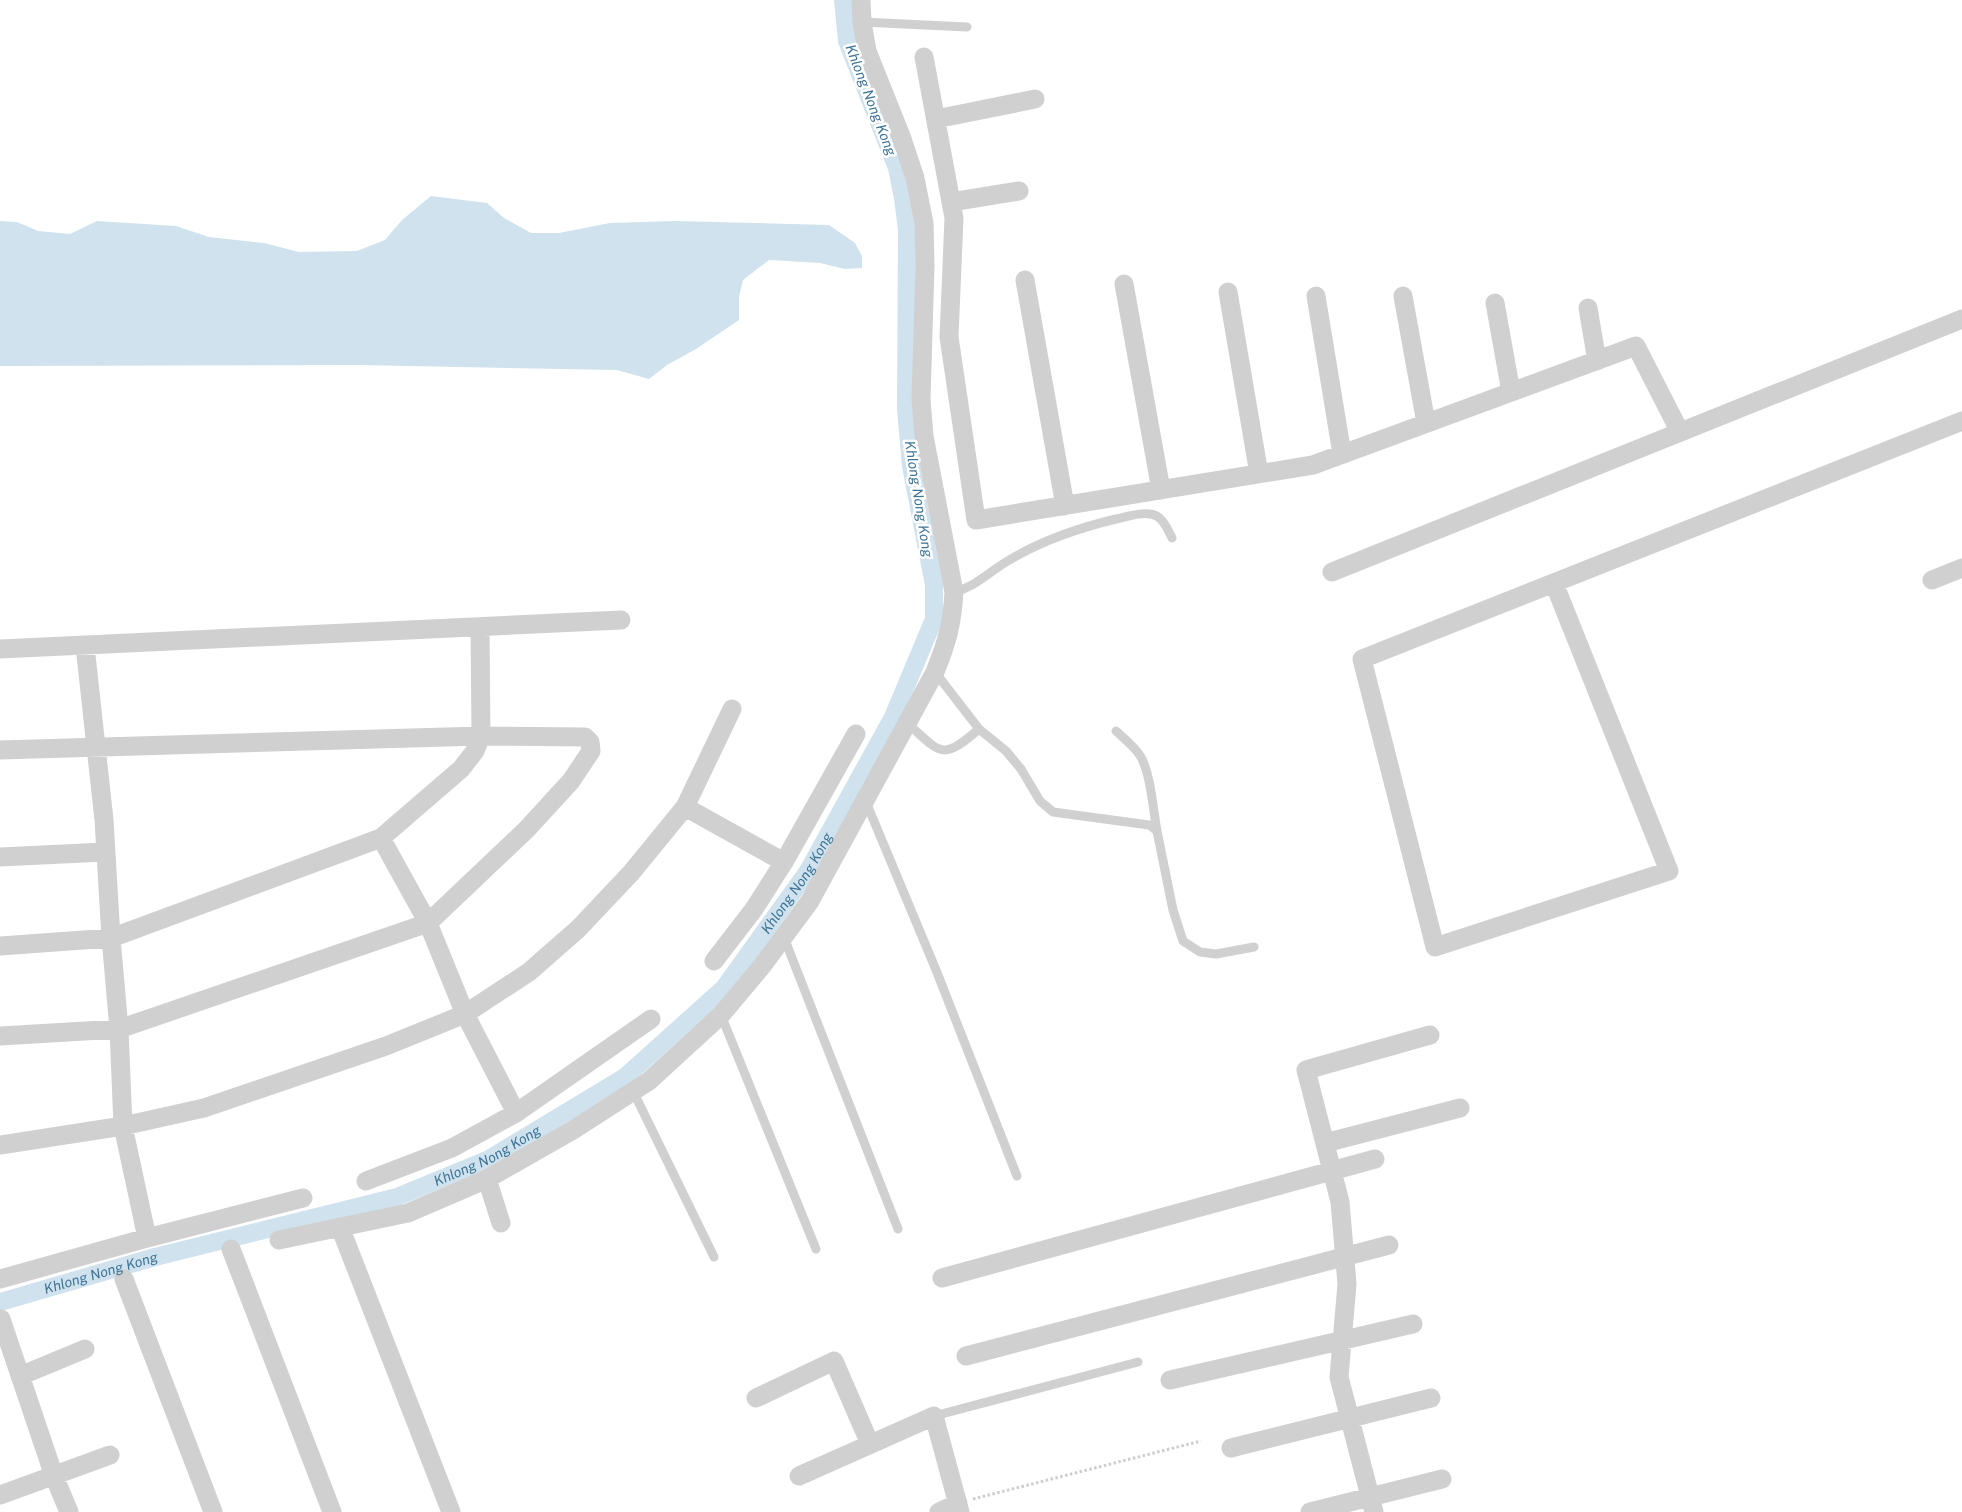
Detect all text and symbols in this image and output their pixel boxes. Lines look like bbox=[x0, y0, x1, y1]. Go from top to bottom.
water label: Khlong Nong Kong bbox=[842, 42, 900, 158]
water label: Khlong Nong Kong bbox=[902, 440, 936, 559]
water label: Khlong Nong Kong bbox=[758, 829, 836, 937]
water label: Khlong Nong Kong bbox=[431, 1121, 544, 1189]
water label: Khlong Nong Kong bbox=[42, 1248, 160, 1297]

